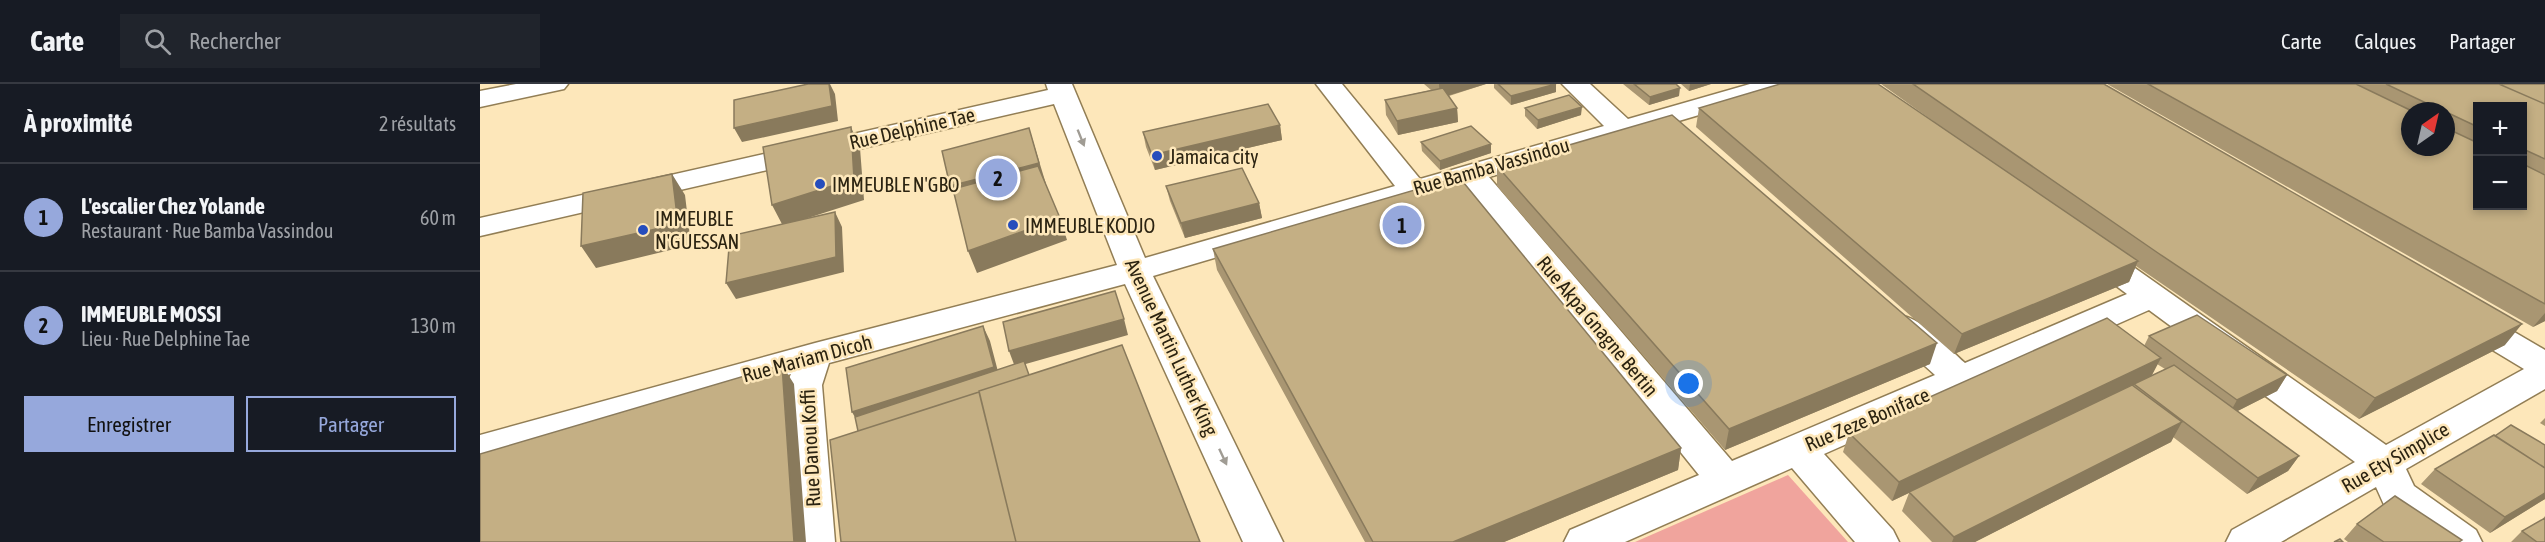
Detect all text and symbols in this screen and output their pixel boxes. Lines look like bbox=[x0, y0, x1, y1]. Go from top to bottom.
search box bbox=[120, 14, 540, 68]
text: Carte bbox=[30, 25, 84, 57]
icon: search bbox=[141, 25, 174, 58]
text: Rechercher bbox=[189, 28, 281, 54]
text: Carte bbox=[2281, 29, 2322, 53]
text: Calques bbox=[2355, 29, 2416, 53]
text: Partager bbox=[2449, 29, 2515, 53]
street label: Rue Delphine Tae bbox=[847, 102, 977, 154]
north arrow bbox=[2401, 102, 2455, 156]
map controls bbox=[2473, 102, 2527, 210]
button: + bbox=[2473, 102, 2527, 156]
text: À proximité bbox=[24, 108, 132, 138]
text: 2 résultats bbox=[379, 112, 456, 135]
one-way arrow bbox=[1077, 129, 1086, 147]
street label: Rue Bamba Vassindou bbox=[1410, 133, 1572, 199]
place label: Jamaica city bbox=[1169, 145, 1258, 168]
marker: Jamaica city bbox=[1150, 149, 1164, 163]
pin: 2 bbox=[978, 156, 1018, 200]
button: − bbox=[2473, 156, 2527, 210]
place label: IMMEUBLE N'GBO bbox=[832, 173, 960, 196]
marker: IMMEUBLE N'GBO bbox=[813, 177, 827, 191]
text: L'escalier Chez Yolande bbox=[81, 193, 265, 219]
pin: 1 bbox=[1382, 202, 1422, 248]
text: 1 bbox=[39, 206, 48, 229]
text: 60 m bbox=[420, 206, 456, 229]
place label: IMMEUBLE N'GUESSAN bbox=[655, 207, 739, 253]
place label: IMMEUBLE KODJO bbox=[1025, 214, 1155, 237]
marker: IMMEUBLE KODJO bbox=[1006, 218, 1020, 232]
text: Restaurant · Rue Bamba Vassindou bbox=[81, 219, 334, 242]
marker: IMMEUBLE N'GUESSAN bbox=[636, 223, 650, 237]
street label: Rue Akpa Gnagne Bertin bbox=[1533, 251, 1663, 401]
street label: Avenue Martin Luther King bbox=[1121, 255, 1223, 439]
text: IMMEUBLE MOSSI bbox=[81, 301, 221, 327]
text: 2 bbox=[39, 314, 48, 337]
text: 130 m bbox=[411, 314, 456, 337]
text: Lieu · Rue Delphine Tae bbox=[81, 327, 250, 350]
street label: Rue Mariam Dicoh bbox=[740, 330, 874, 386]
your location bbox=[1674, 369, 1703, 398]
street label: Rue Zeze Boniface bbox=[1801, 382, 1933, 456]
street label: Rue Danou Koffi bbox=[795, 389, 825, 507]
button: Enregistrer bbox=[24, 396, 234, 452]
button: Partager bbox=[246, 396, 456, 452]
street label: Rue Ety Simplice bbox=[2337, 417, 2453, 497]
one-way arrow bbox=[1218, 448, 1227, 465]

